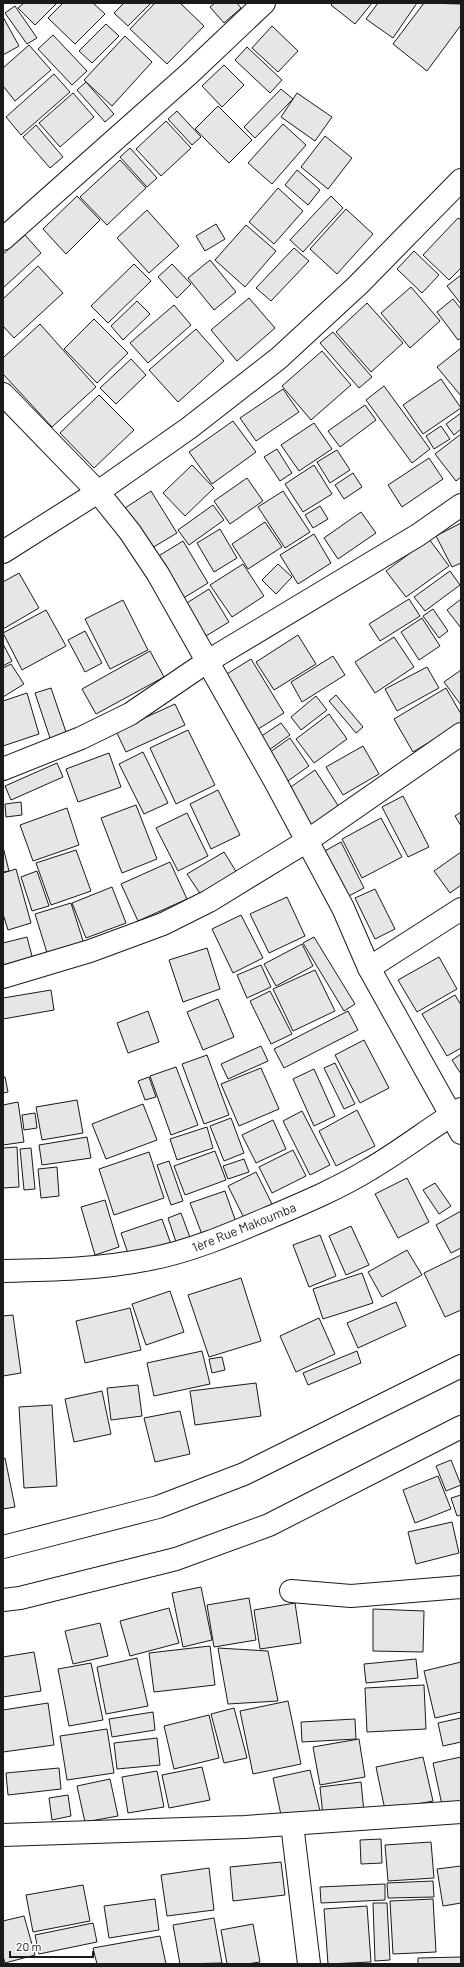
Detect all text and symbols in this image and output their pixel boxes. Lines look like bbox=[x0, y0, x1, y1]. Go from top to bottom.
street label: 1ère Rue Makoumba bbox=[190, 1199, 298, 1255]
scale bar bbox=[10, 1933, 93, 1959]
text: 20 m bbox=[16, 1939, 42, 1953]

